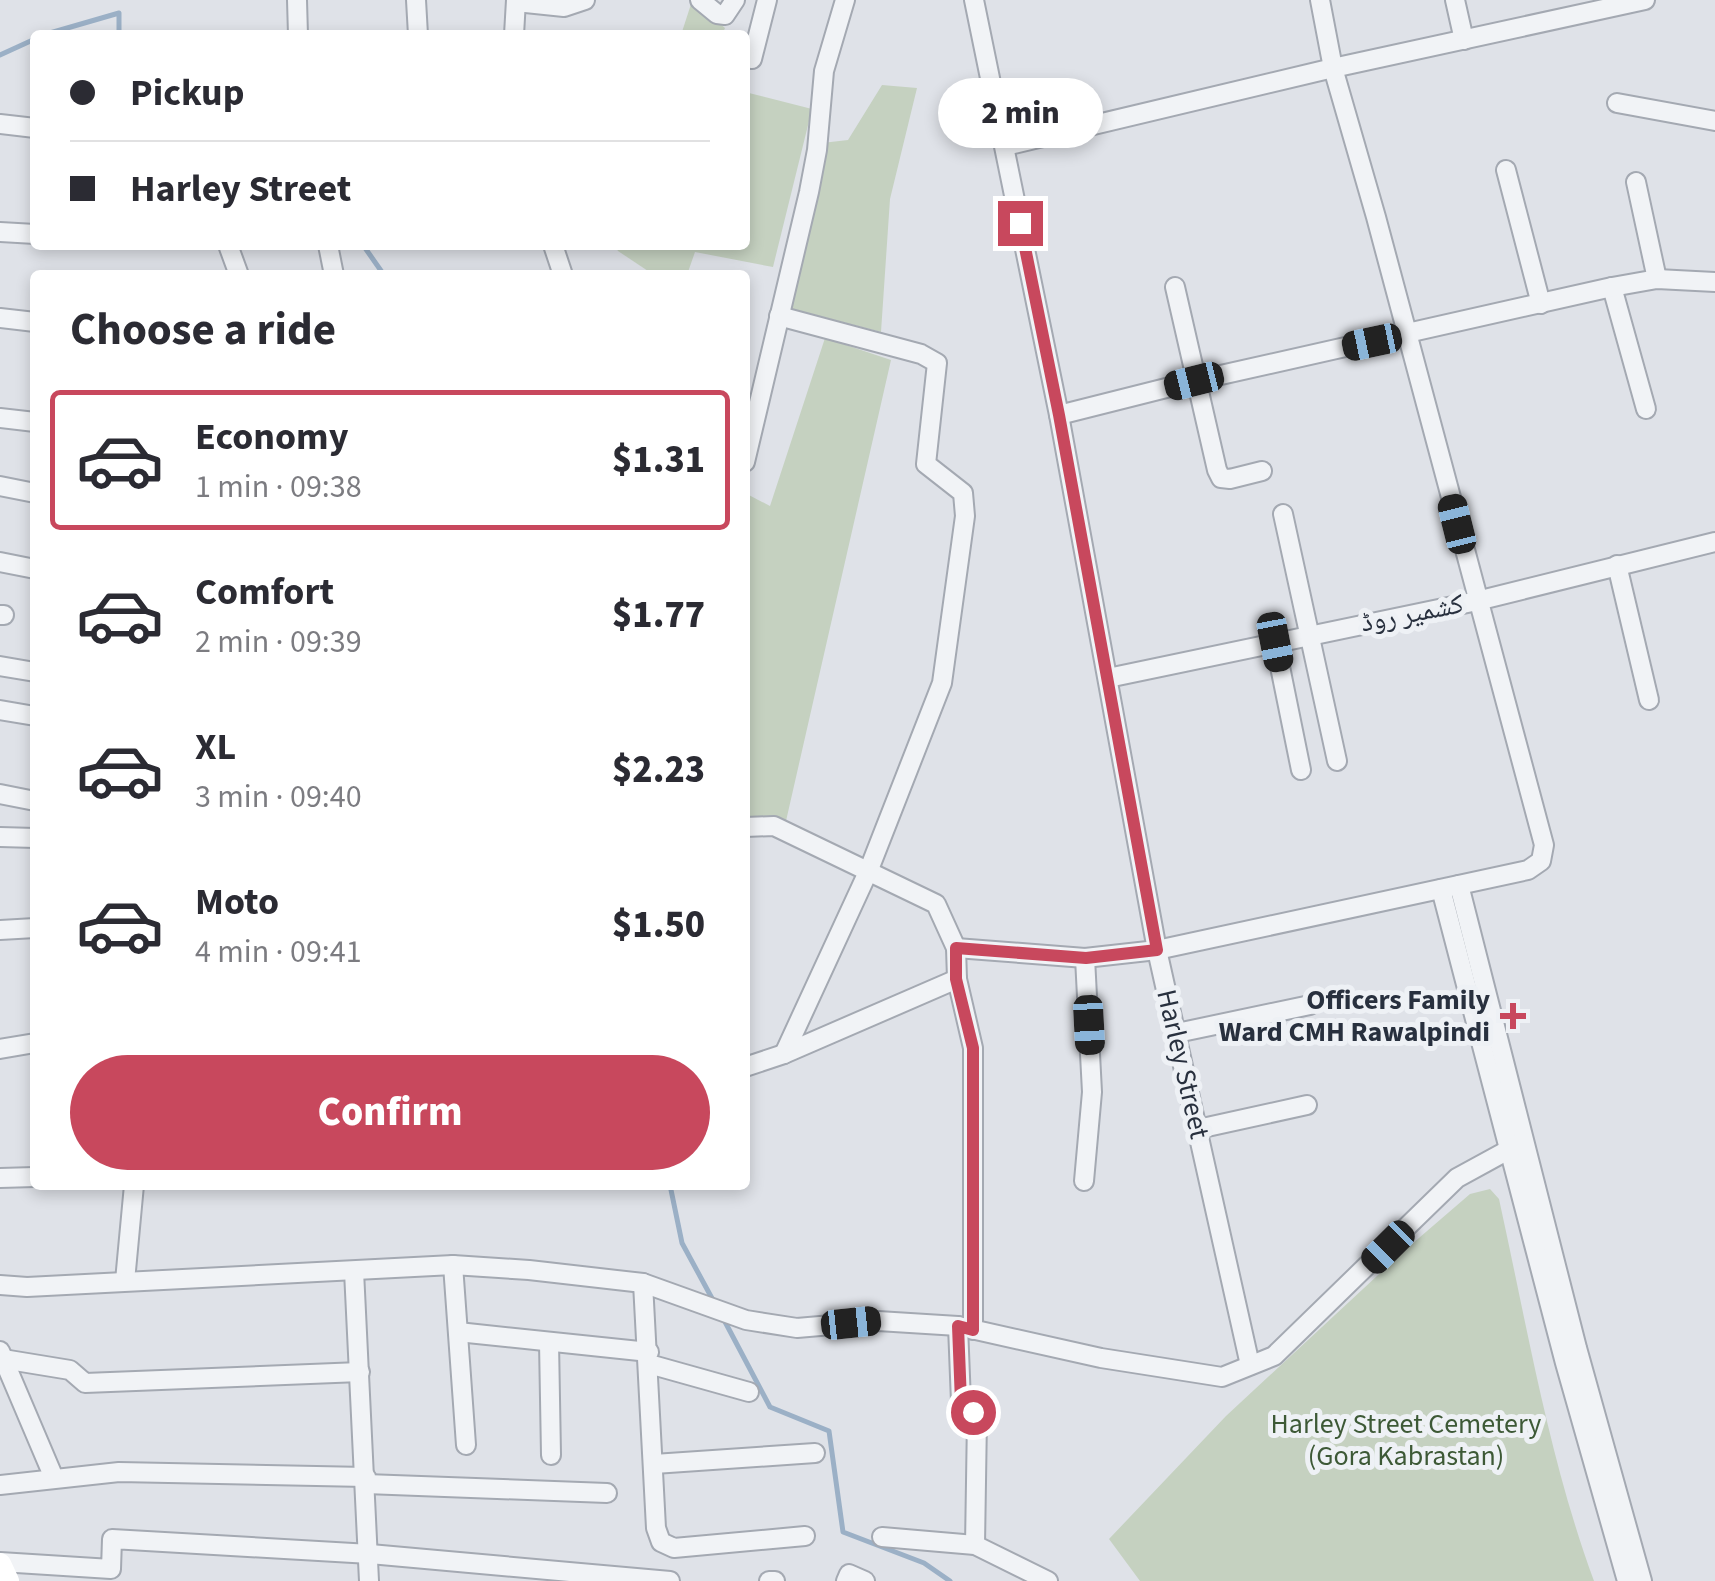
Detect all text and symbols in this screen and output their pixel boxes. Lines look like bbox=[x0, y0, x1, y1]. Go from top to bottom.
text: Pickup bbox=[130, 66, 244, 120]
callout: 2 min bbox=[938, 78, 1102, 148]
text: 2 min bbox=[981, 90, 1060, 136]
text: Harley Street bbox=[130, 162, 351, 216]
route end bbox=[998, 201, 1043, 246]
text: Choose a ride bbox=[70, 298, 336, 362]
car bbox=[1340, 321, 1404, 363]
car bbox=[1161, 359, 1227, 403]
text: Economy bbox=[195, 410, 348, 464]
icon: car bbox=[75, 415, 165, 505]
text: $1.31 bbox=[612, 433, 705, 487]
text: 1 min · 09:38 bbox=[195, 464, 362, 510]
car bbox=[1435, 491, 1479, 557]
text: Comfort bbox=[195, 565, 334, 619]
icon: car bbox=[75, 570, 165, 660]
street label: کشمیر روڈ bbox=[1357, 583, 1467, 643]
text: $1.77 bbox=[612, 588, 705, 642]
car bbox=[1255, 610, 1295, 674]
text: 2 min · 09:39 bbox=[195, 619, 362, 665]
text: XL bbox=[195, 720, 236, 774]
icon: car bbox=[75, 725, 165, 815]
text: $2.23 bbox=[612, 743, 705, 797]
text: 3 min · 09:40 bbox=[195, 774, 362, 820]
text: Moto bbox=[195, 875, 279, 929]
icon: car bbox=[75, 880, 165, 970]
text: $1.50 bbox=[612, 898, 705, 952]
text: 4 min · 09:41 bbox=[195, 929, 362, 975]
place label: Officers Family Ward CMH Rawalpindi bbox=[1219, 980, 1490, 1052]
street label: Harley Street bbox=[1146, 985, 1220, 1143]
car bbox=[1072, 994, 1106, 1056]
marker: Officers Family Ward CMH Rawalpindi bbox=[1500, 1003, 1526, 1029]
button: Confirm bbox=[70, 1055, 710, 1170]
car bbox=[1356, 1215, 1420, 1279]
car bbox=[820, 1305, 882, 1341]
route start bbox=[951, 1390, 996, 1435]
park label: Harley Street Cemetery (Gora Kabrastan) bbox=[1271, 1404, 1541, 1476]

